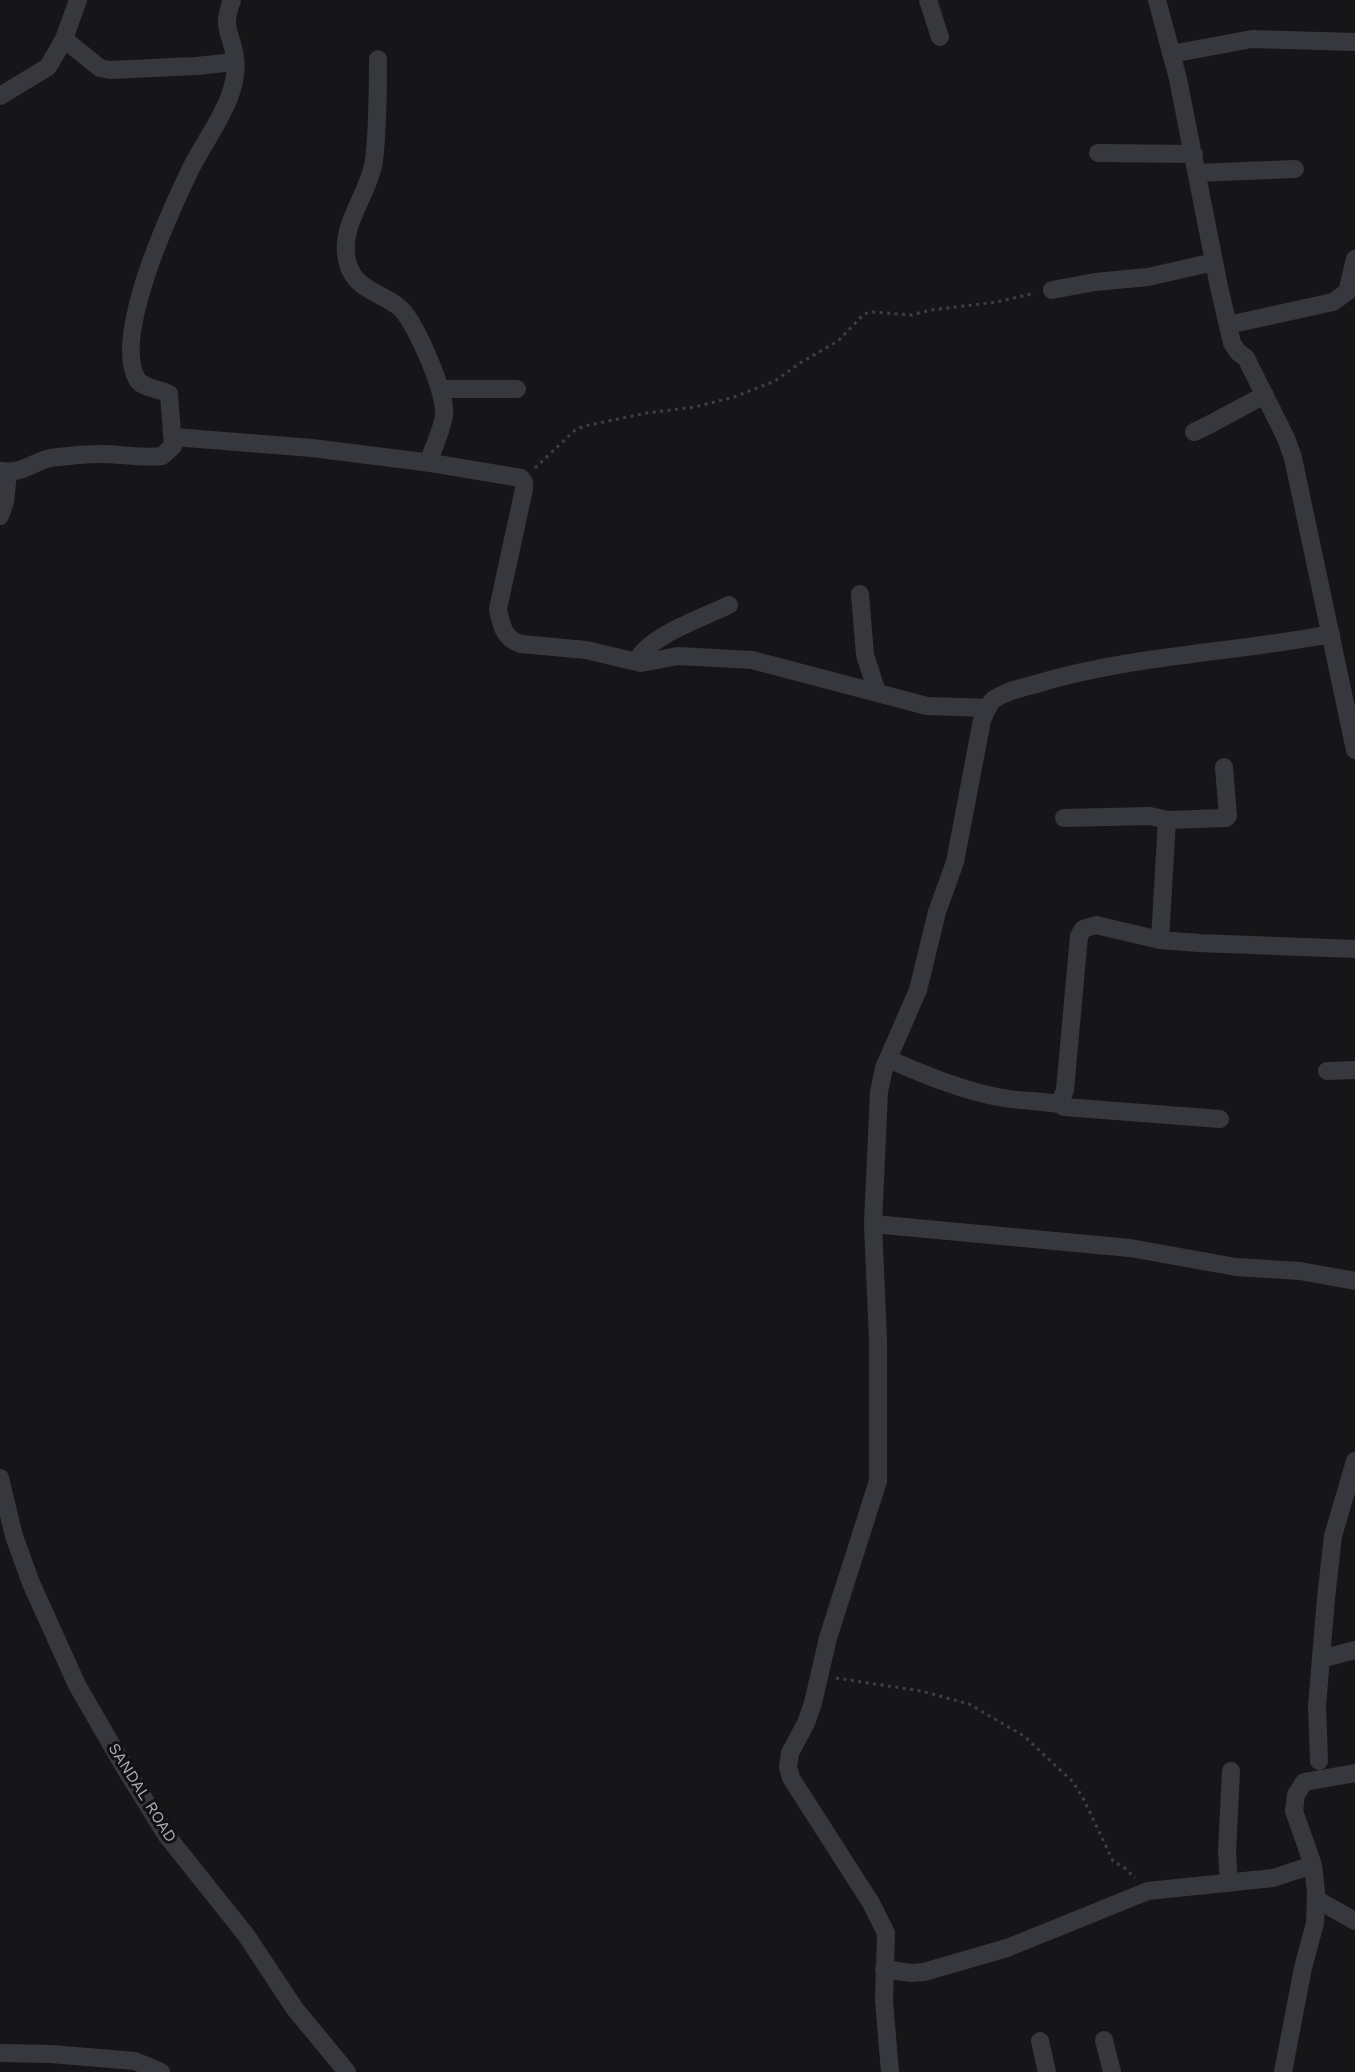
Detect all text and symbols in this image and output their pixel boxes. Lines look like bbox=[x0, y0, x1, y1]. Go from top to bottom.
street label: SANDAL ROAD bbox=[104, 1740, 180, 1846]

